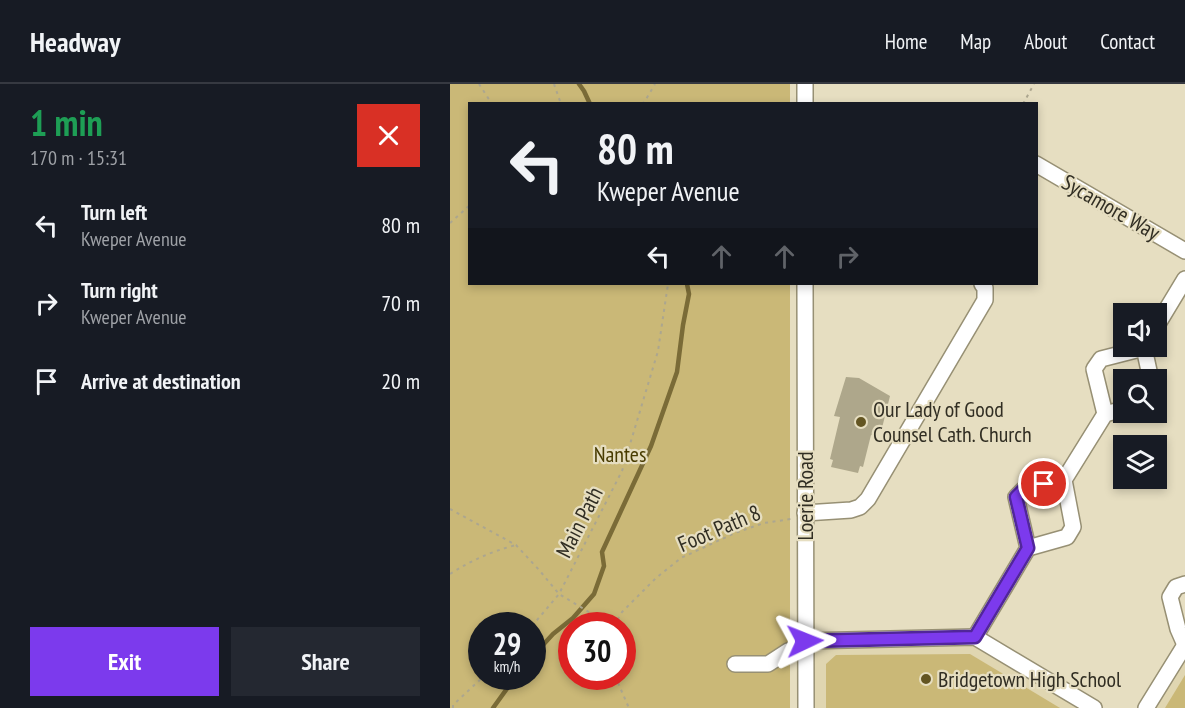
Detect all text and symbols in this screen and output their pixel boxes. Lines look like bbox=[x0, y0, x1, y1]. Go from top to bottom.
text: Headway bbox=[30, 23, 120, 60]
text: Home bbox=[885, 28, 927, 55]
text: Map bbox=[960, 28, 991, 55]
text: About bbox=[1024, 28, 1067, 55]
text: Contact bbox=[1100, 28, 1155, 55]
text: 1 min bbox=[30, 99, 103, 146]
button: close bbox=[357, 104, 420, 167]
text: 80 m bbox=[597, 121, 674, 176]
icon: left bbox=[498, 126, 576, 204]
text: 170 m · 15:31 bbox=[30, 145, 127, 171]
street label: Sycamore Way bbox=[1057, 168, 1166, 247]
text: Kweper Avenue bbox=[597, 174, 740, 208]
text: Turn left bbox=[81, 198, 147, 226]
icon: left bbox=[30, 209, 63, 242]
text: 80 m bbox=[381, 211, 420, 239]
text: Kweper Avenue bbox=[81, 226, 187, 252]
icon: left bbox=[642, 240, 675, 273]
icon: ahead bbox=[705, 240, 738, 273]
icon: ahead bbox=[768, 240, 801, 273]
icon: right bbox=[831, 240, 864, 273]
text: Turn right bbox=[81, 276, 158, 304]
icon: right bbox=[30, 287, 63, 320]
text: 70 m bbox=[381, 289, 420, 317]
map controls bbox=[1113, 303, 1167, 489]
button: sound bbox=[1113, 303, 1167, 357]
text: Kweper Avenue bbox=[81, 304, 187, 330]
icon: arrive bbox=[30, 365, 63, 398]
text: Arrive at destination bbox=[81, 367, 241, 395]
text: 20 m bbox=[381, 367, 420, 395]
button: search bbox=[1113, 369, 1167, 423]
place label: Our Lady of Good Counsel Cath. Church bbox=[873, 395, 1032, 448]
marker: Our Lady of Good Counsel Cath. Church bbox=[854, 415, 868, 429]
button: layers bbox=[1113, 435, 1167, 489]
park label: Nantes bbox=[594, 440, 646, 468]
street label: Loerie Road bbox=[791, 452, 819, 540]
pin bbox=[1018, 458, 1069, 509]
icon: arrive bbox=[1027, 467, 1060, 500]
street label: Main Path bbox=[549, 482, 609, 562]
street label: Foot Path 8 bbox=[673, 498, 765, 558]
position arrow bbox=[773, 609, 837, 673]
speed limit sign: 30 bbox=[558, 612, 636, 690]
text: 29 bbox=[493, 624, 521, 663]
button: Exit bbox=[30, 627, 219, 696]
button: Share bbox=[231, 627, 420, 696]
text: km/h bbox=[494, 657, 520, 676]
place label: Bridgetown High School bbox=[938, 665, 1122, 693]
marker: Bridgetown High School bbox=[919, 672, 933, 686]

